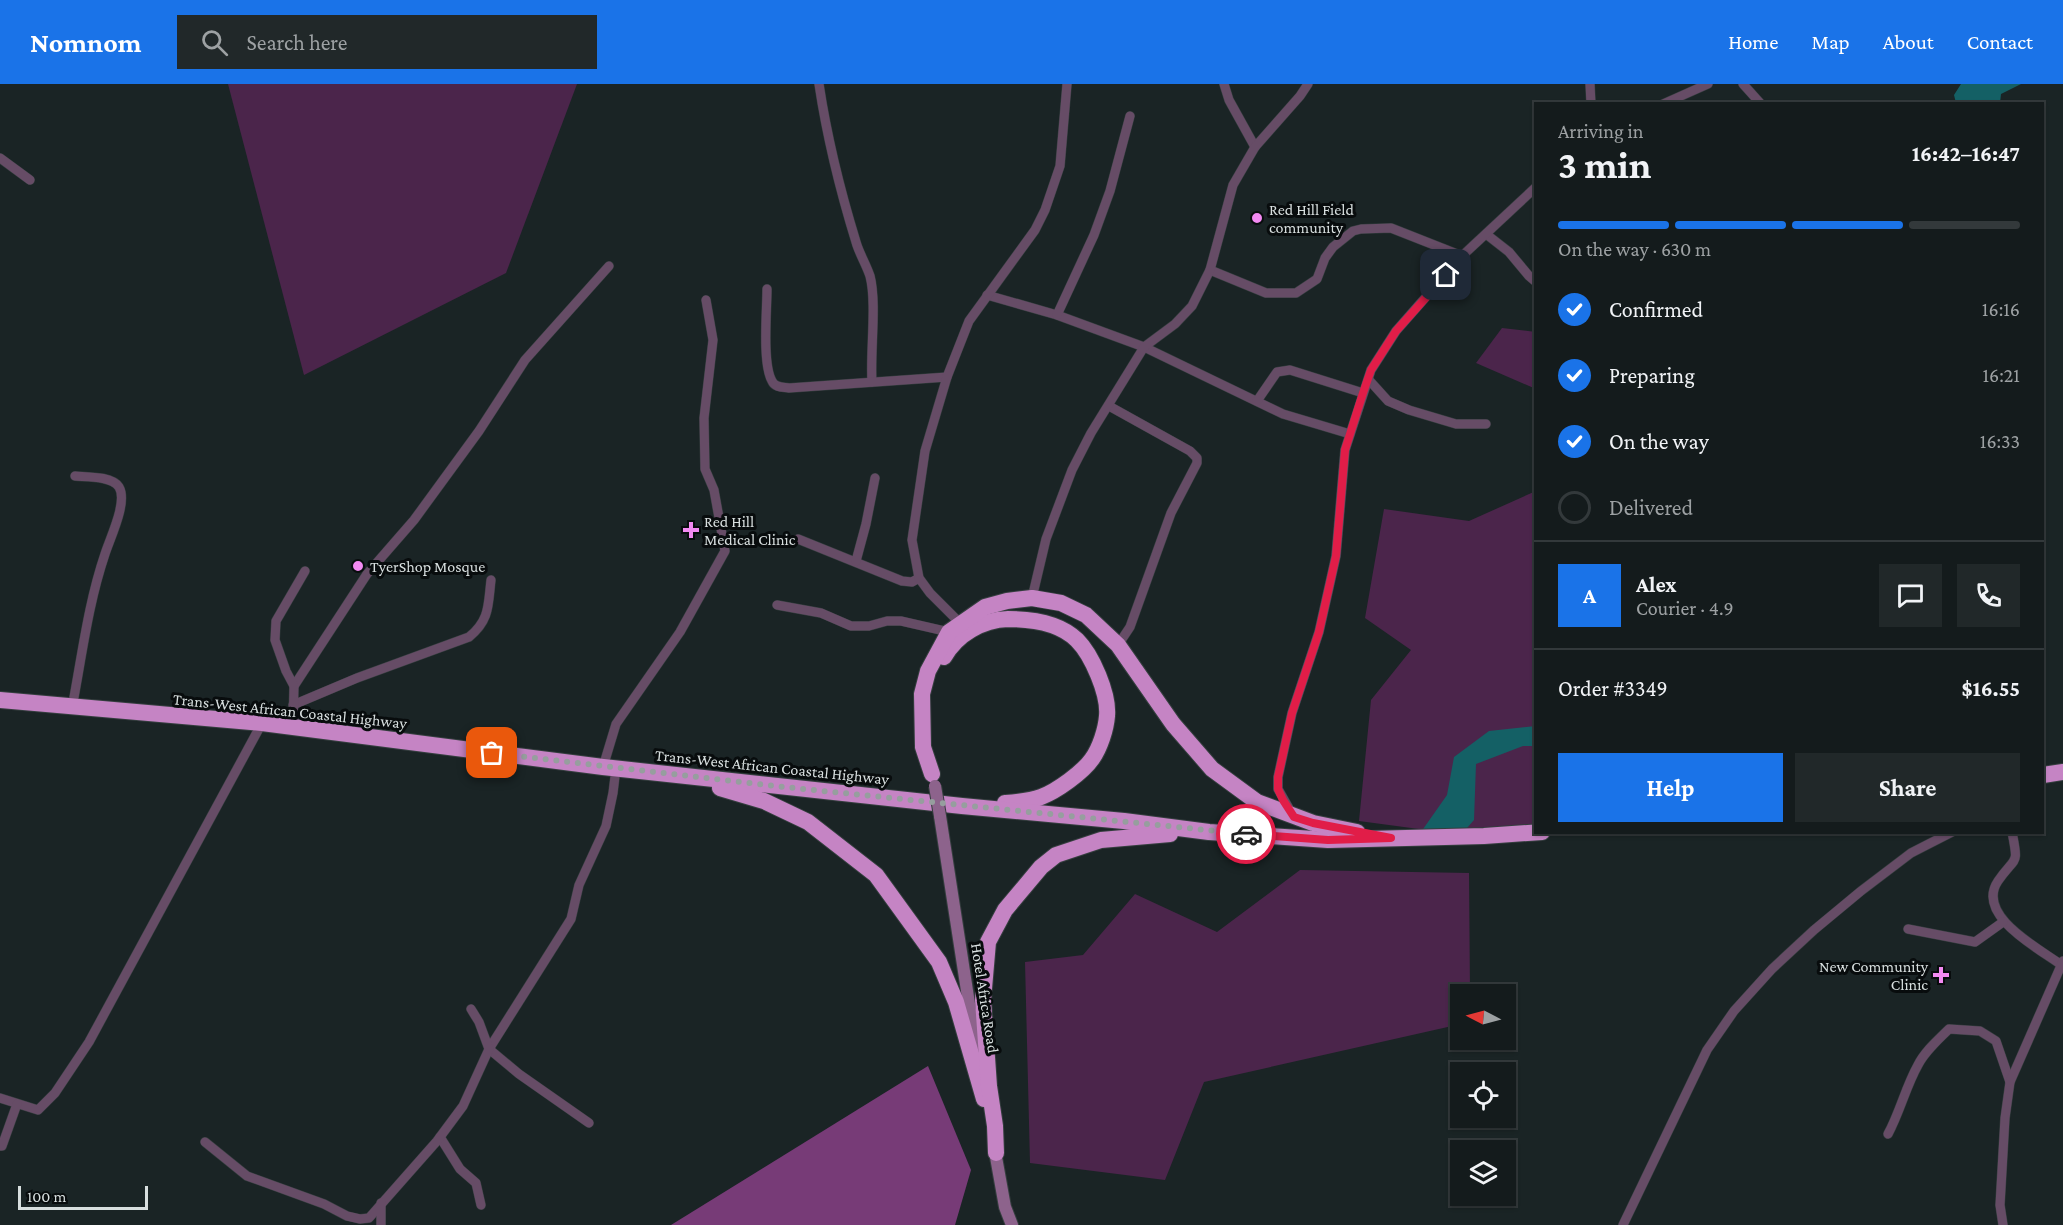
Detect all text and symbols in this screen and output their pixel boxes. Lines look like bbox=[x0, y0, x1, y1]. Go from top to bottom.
search box bbox=[177, 15, 597, 69]
icon: search bbox=[198, 26, 231, 59]
text: Nomnom bbox=[30, 27, 141, 58]
text: Search here bbox=[246, 30, 347, 55]
text: Home bbox=[1728, 30, 1778, 54]
text: Map bbox=[1811, 30, 1850, 54]
text: About bbox=[1883, 30, 1934, 54]
text: Contact bbox=[1967, 30, 2033, 54]
text: Arriving in bbox=[1558, 120, 1643, 142]
text: 16:42–16:47 bbox=[1912, 141, 2020, 166]
text: 3 min bbox=[1558, 143, 1651, 186]
place label: Red Hill Field community bbox=[1269, 201, 1354, 237]
marker: Red Hill Field community bbox=[1250, 211, 1264, 225]
text: On the way · 630 m bbox=[1558, 238, 1711, 260]
pin bbox=[1420, 249, 1471, 300]
icon: home bbox=[1429, 258, 1462, 291]
icon: check bbox=[1558, 293, 1591, 326]
text: Confirmed bbox=[1609, 297, 1703, 322]
text: 16:16 bbox=[1982, 298, 2020, 320]
icon: check bbox=[1558, 359, 1591, 392]
text: Preparing bbox=[1609, 363, 1695, 388]
text: 16:21 bbox=[1982, 364, 2020, 386]
icon: check bbox=[1558, 425, 1591, 458]
text: On the way bbox=[1609, 429, 1709, 454]
text: 16:33 bbox=[1980, 430, 2020, 452]
text: Delivered bbox=[1609, 495, 1693, 520]
place label: Red Hill Medical Clinic bbox=[704, 513, 796, 548]
marker: Red Hill Medical Clinic bbox=[682, 521, 700, 539]
place label: TyerShop Mosque bbox=[370, 558, 485, 576]
marker: TyerShop Mosque bbox=[351, 559, 365, 573]
button: chat bbox=[1879, 564, 1942, 627]
button: phone bbox=[1957, 564, 2020, 627]
text: Alex bbox=[1636, 572, 1677, 597]
text: A bbox=[1583, 583, 1596, 608]
text: Courier · 4.9 bbox=[1636, 597, 1734, 619]
text: Order #3349 bbox=[1558, 676, 1668, 701]
text: $16.55 bbox=[1962, 676, 2020, 701]
street label: Trans-West African Coastal Highway bbox=[172, 690, 408, 733]
pin bbox=[466, 727, 517, 778]
icon: bag bbox=[475, 736, 508, 769]
street label: Trans-West African Coastal Highway bbox=[654, 746, 890, 789]
button: Help bbox=[1558, 753, 1783, 822]
button: Share bbox=[1795, 753, 2020, 822]
courier bbox=[1216, 804, 1276, 864]
icon: car bbox=[1230, 818, 1263, 851]
street label: Hotel Africa Road bbox=[968, 942, 1002, 1055]
place label: New Community Clinic bbox=[1819, 958, 1929, 993]
marker: New Community Clinic bbox=[1932, 966, 1950, 984]
north arrow bbox=[1450, 984, 1516, 1050]
map controls bbox=[1450, 984, 1516, 1206]
button: locate bbox=[1450, 1062, 1516, 1128]
button: layers bbox=[1450, 1140, 1516, 1206]
scale bar bbox=[18, 1183, 148, 1210]
text: 100 m bbox=[27, 1188, 66, 1205]

